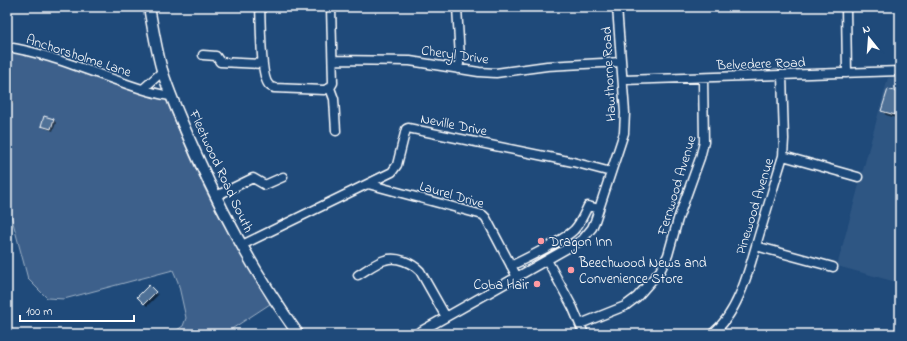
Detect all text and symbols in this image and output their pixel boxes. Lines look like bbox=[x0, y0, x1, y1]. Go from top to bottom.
north arrow bbox=[849, 18, 889, 58]
text: N bbox=[860, 21, 872, 38]
street label: Hawthorne Road bbox=[597, 26, 622, 122]
street label: Anchorsholme Lane bbox=[23, 30, 135, 84]
street label: Cheryl Drive bbox=[420, 40, 491, 72]
street label: Belvedere Road bbox=[715, 52, 806, 77]
street label: Fleetwood Road South bbox=[183, 106, 258, 236]
street label: Neville Drive bbox=[419, 109, 489, 142]
street label: Fernwood Avenue bbox=[652, 132, 703, 239]
street label: Pinewood Avenue bbox=[731, 155, 780, 257]
street label: Laurel Drive bbox=[417, 176, 487, 215]
place label: Dragon Inn bbox=[548, 232, 612, 254]
marker: Dragon Inn bbox=[536, 236, 546, 246]
place label: Beechwood News and Convenience Store bbox=[578, 253, 707, 290]
marker: Beechwood News and Convenience Store bbox=[566, 265, 576, 275]
place label: Coba Hair bbox=[473, 275, 530, 296]
marker: Coba Hair bbox=[532, 279, 542, 289]
scale bar bbox=[20, 297, 134, 323]
text: 100 m bbox=[26, 303, 53, 321]

